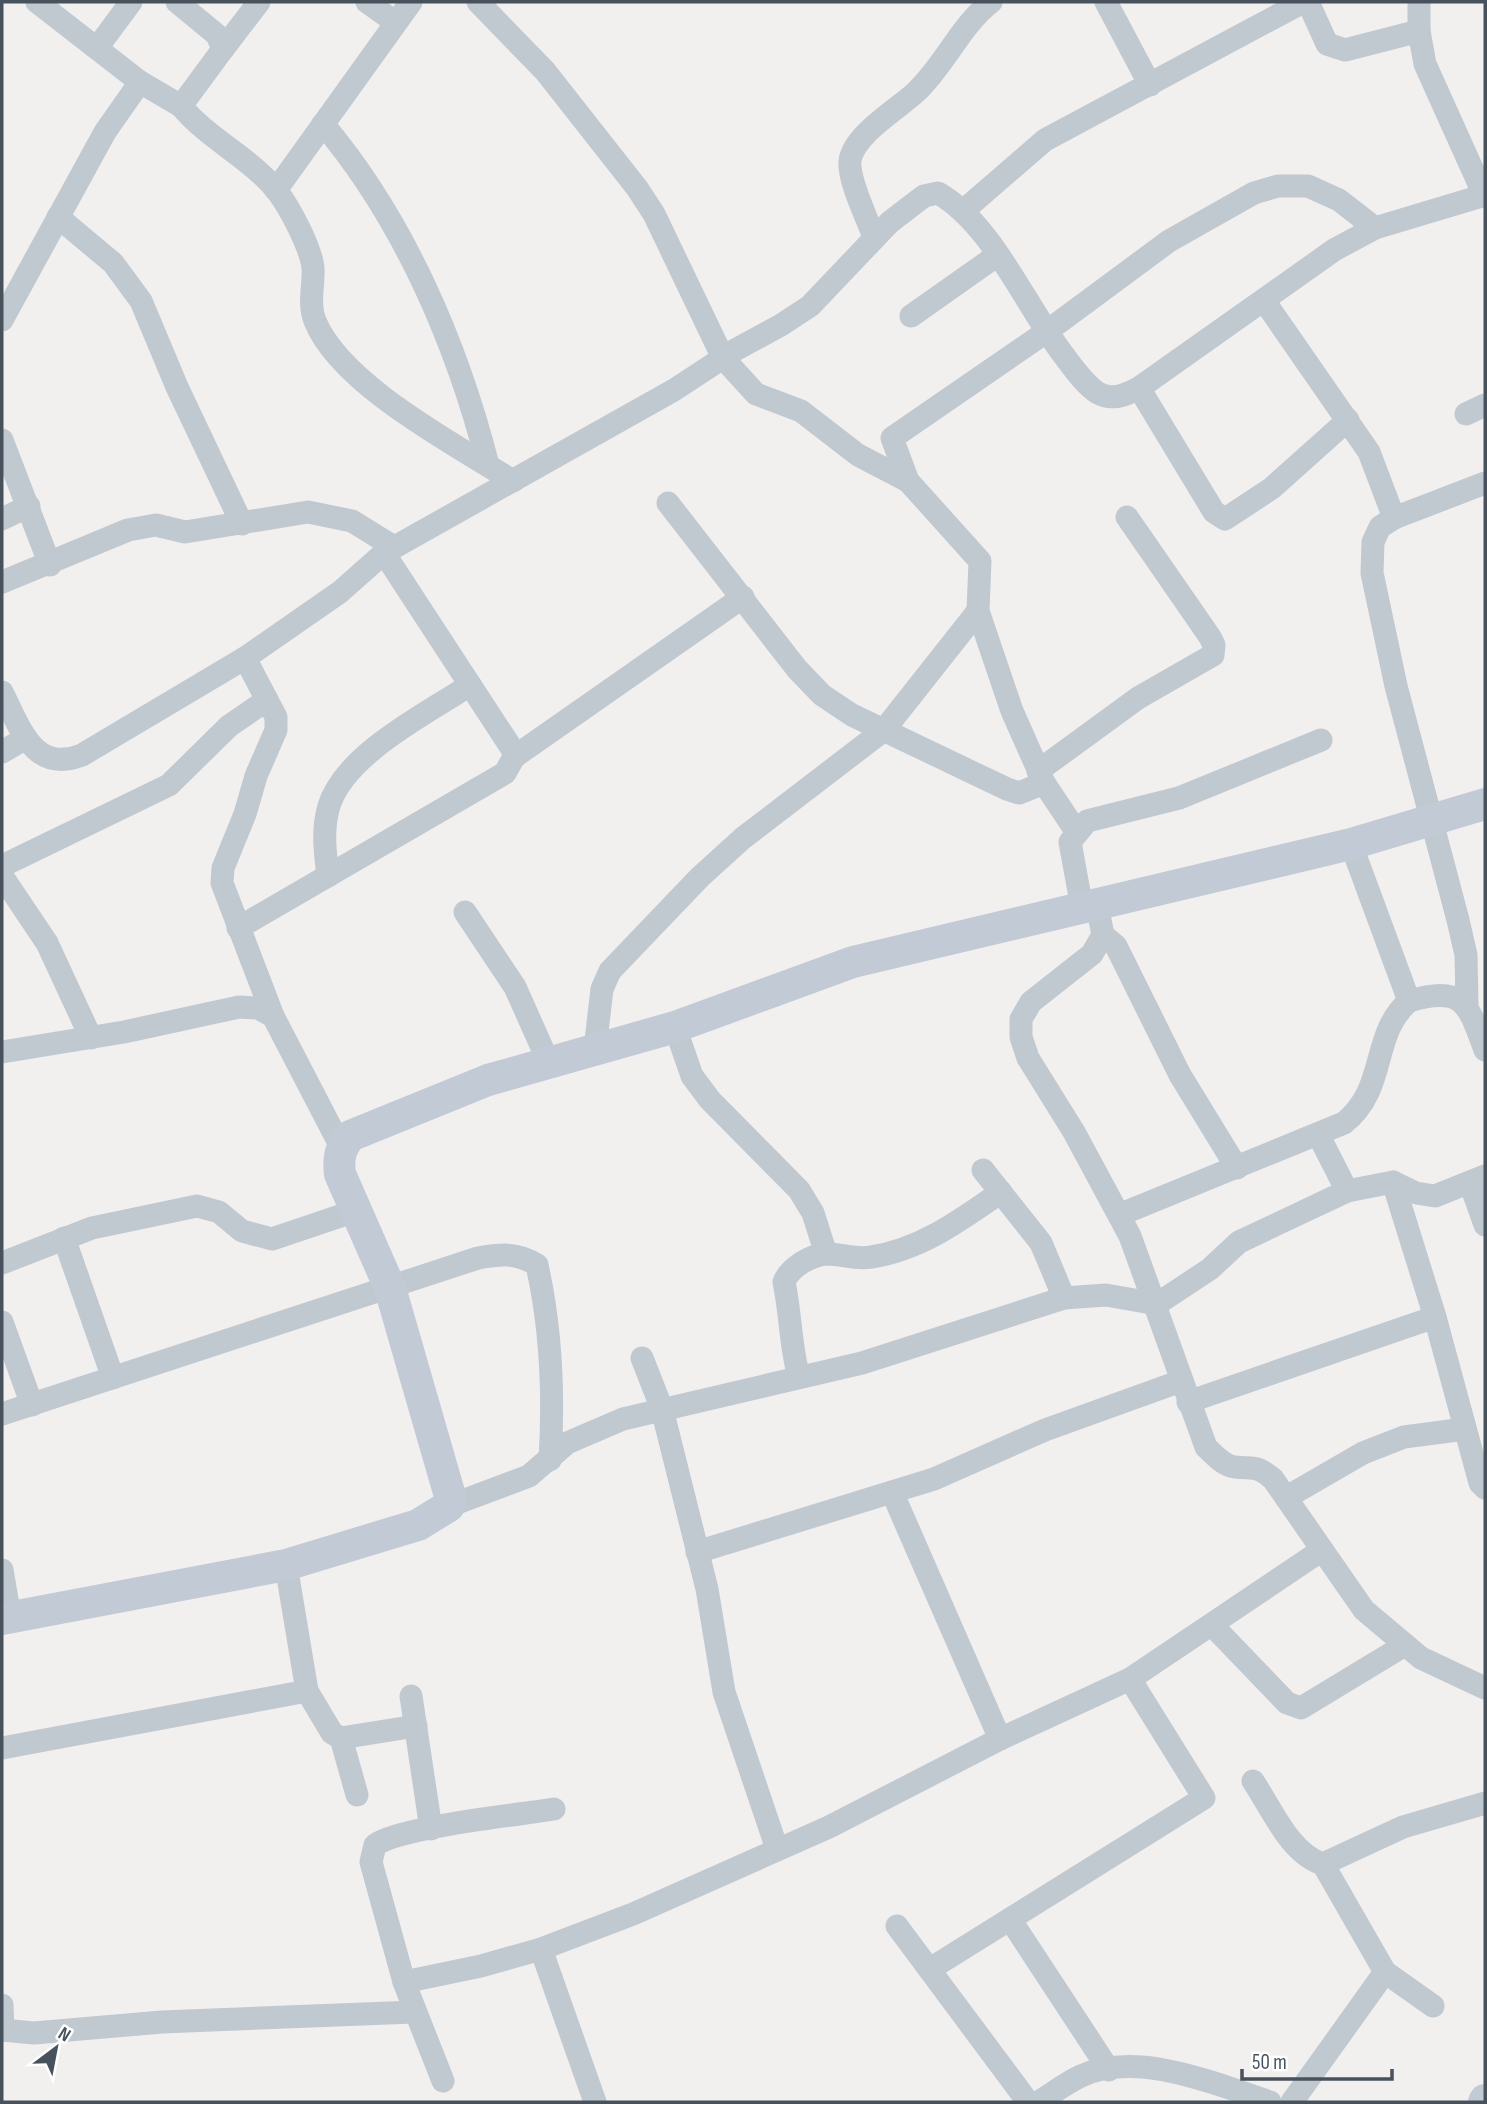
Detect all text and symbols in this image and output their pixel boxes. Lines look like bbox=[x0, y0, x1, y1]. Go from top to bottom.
north arrow bbox=[21, 2013, 91, 2083]
text: N bbox=[54, 2022, 75, 2047]
scale bar bbox=[1242, 2038, 1392, 2082]
text: 50 m bbox=[1252, 2050, 1287, 2075]

